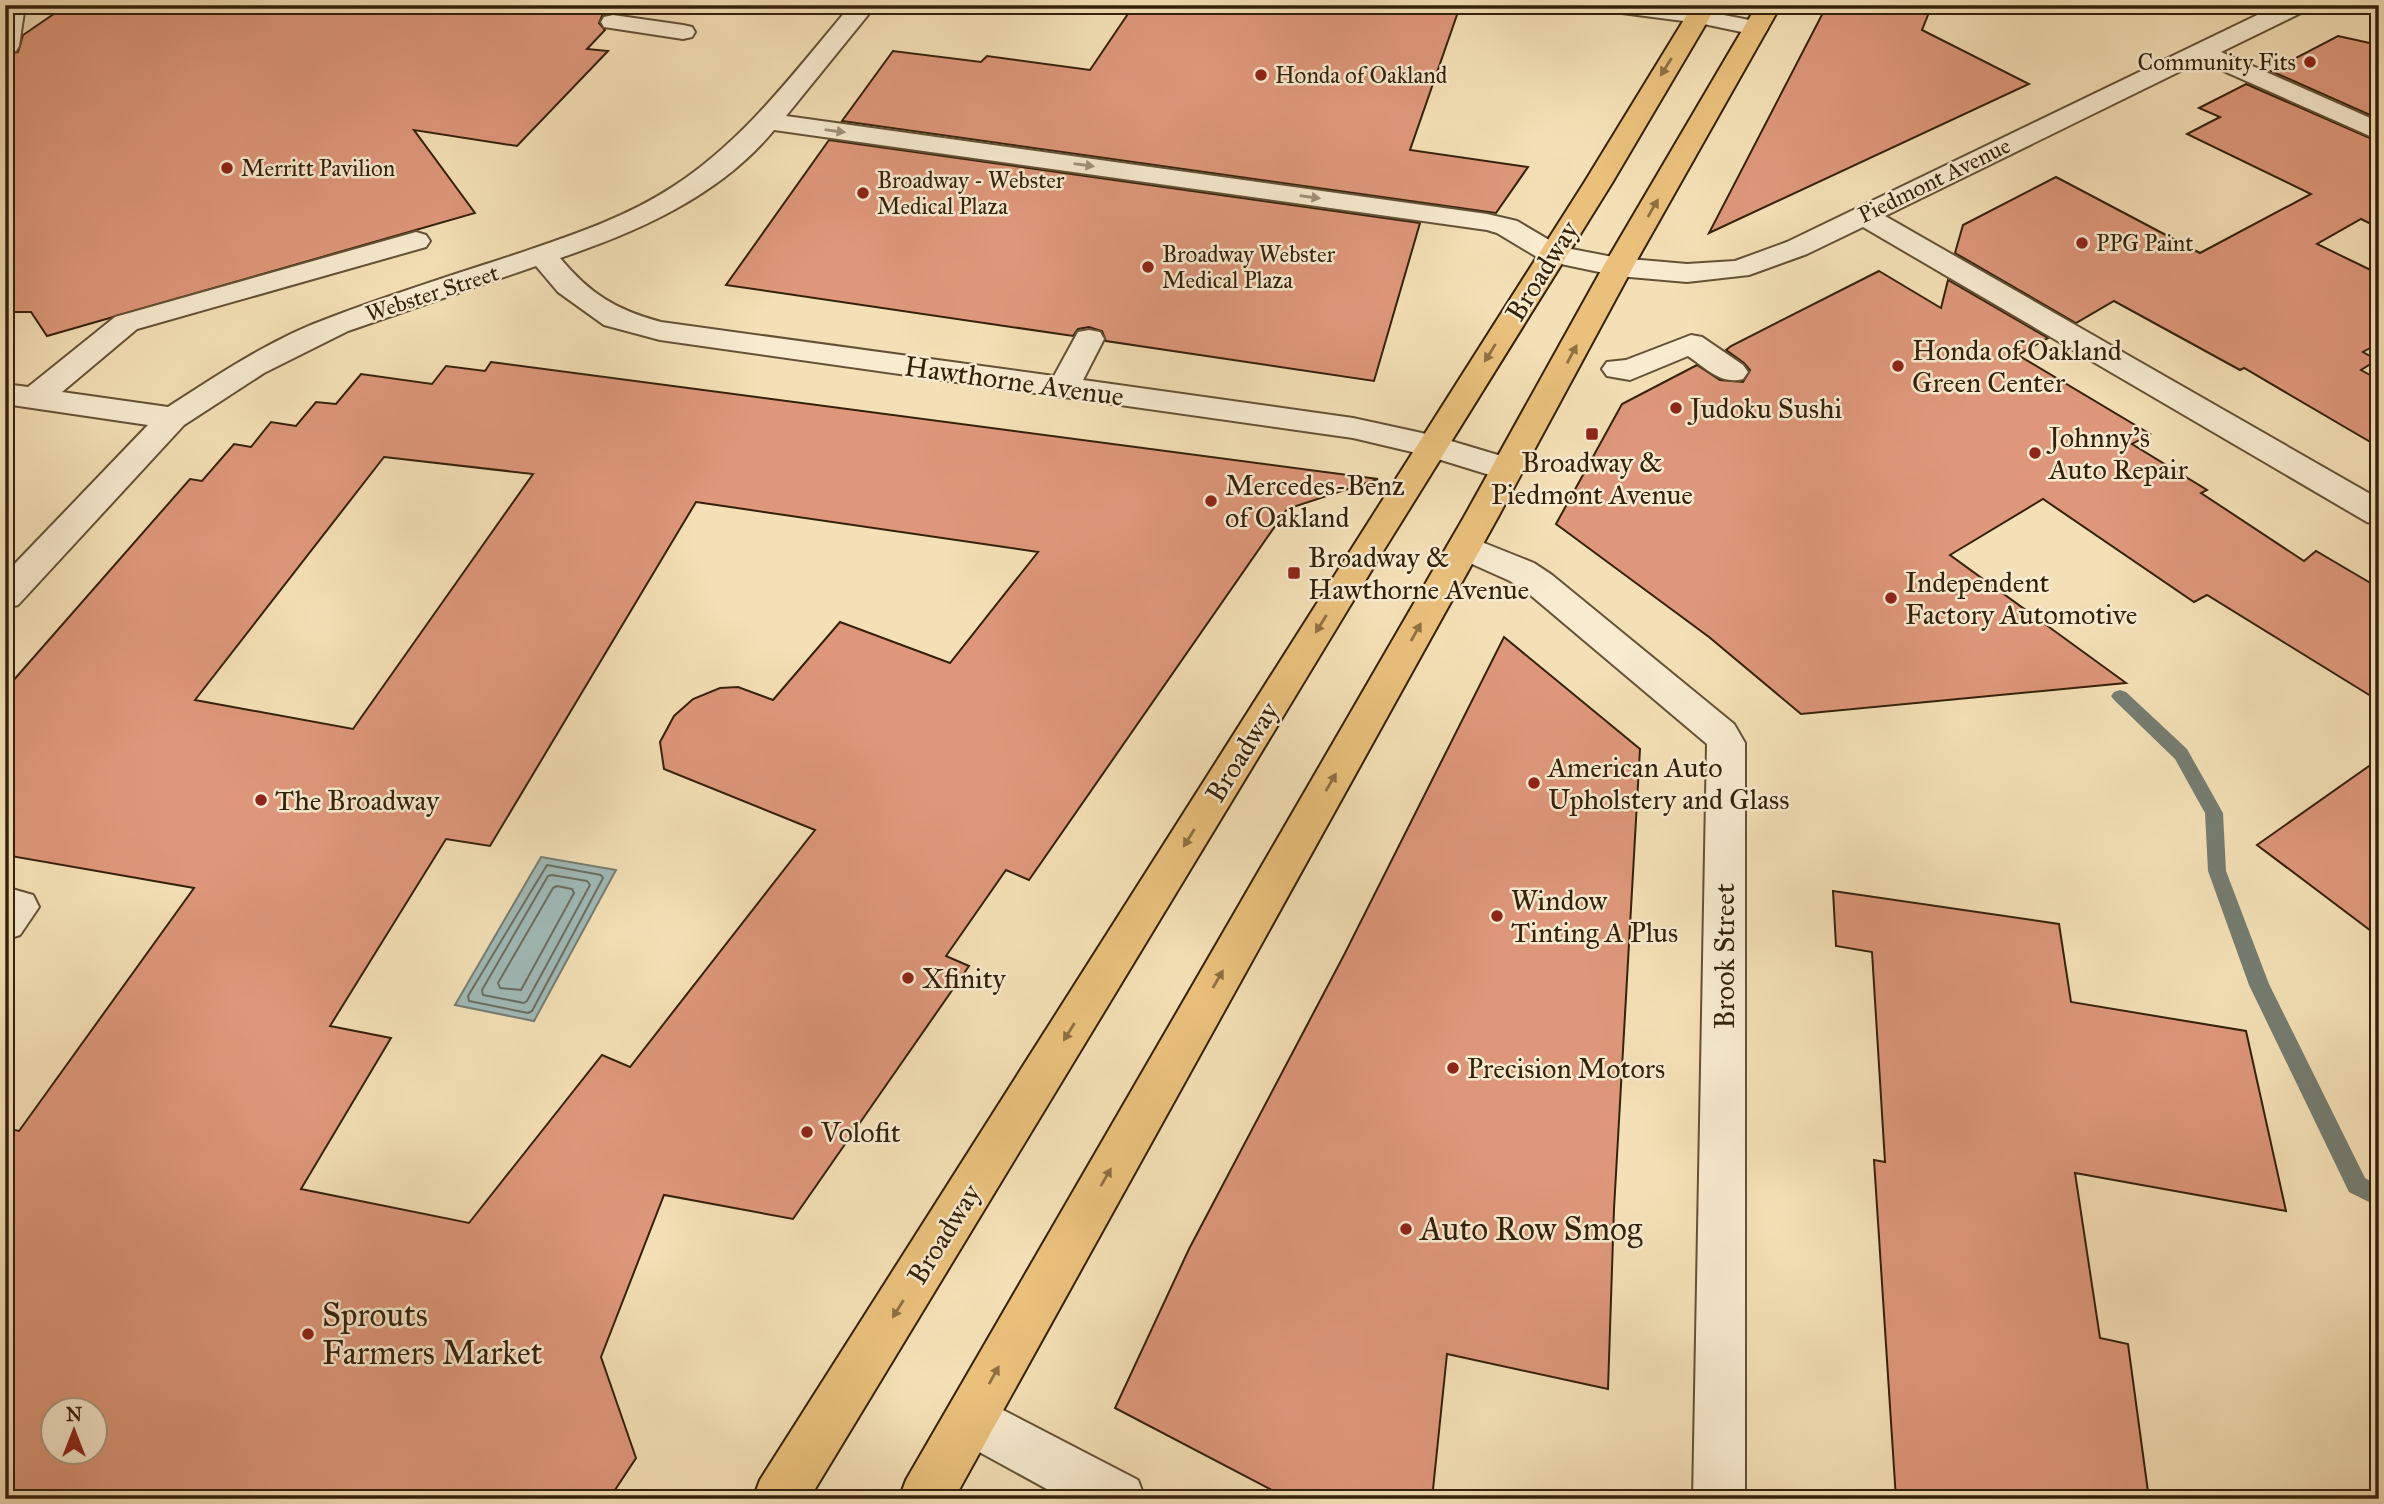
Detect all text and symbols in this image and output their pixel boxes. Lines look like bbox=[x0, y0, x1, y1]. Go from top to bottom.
place label: Community Fits bbox=[2138, 48, 2296, 76]
marker: Community Fits bbox=[2302, 54, 2318, 70]
one-way arrow bbox=[1660, 58, 1673, 77]
place label: Honda of Oakland bbox=[1275, 61, 1448, 89]
marker: Honda of Oakland bbox=[1253, 67, 1269, 83]
one-way arrow bbox=[824, 125, 846, 136]
street label: Piedmont Avenue bbox=[1853, 131, 2015, 229]
place label: Merritt Pavilion bbox=[241, 154, 395, 182]
marker: Merritt Pavilion bbox=[219, 160, 235, 176]
one-way arrow bbox=[1073, 160, 1095, 171]
place label: Broadway - Webster Medical Plaza bbox=[877, 166, 1065, 220]
marker: Broadway - Webster Medical Plaza bbox=[855, 185, 871, 201]
one-way arrow bbox=[1299, 192, 1321, 203]
one-way arrow bbox=[1647, 199, 1659, 218]
street label: Broadway bbox=[1498, 214, 1587, 328]
place label: PPG Paint bbox=[2096, 229, 2193, 257]
marker: PPG Paint bbox=[2074, 235, 2090, 251]
place label: Broadway Webster Medical Plaza bbox=[1162, 240, 1335, 294]
street label: Webster Street bbox=[362, 258, 502, 328]
marker: Broadway Webster Medical Plaza bbox=[1140, 259, 1156, 275]
place label: Honda of Oakland Green Center bbox=[1912, 333, 2122, 400]
one-way arrow bbox=[1483, 344, 1496, 363]
one-way arrow bbox=[1566, 344, 1578, 363]
street label: Hawthorne Avenue bbox=[902, 348, 1126, 414]
marker: Honda of Oakland Green Center bbox=[1890, 358, 1906, 374]
place label: Judoku Sushi bbox=[1687, 391, 1843, 426]
marker: Judoku Sushi bbox=[1668, 400, 1684, 416]
place label: Johnny's Auto Repair bbox=[2046, 420, 2188, 487]
marker: Broadway & Piedmont Avenue bbox=[1584, 426, 1600, 442]
place label: Broadway & Piedmont Avenue bbox=[1491, 445, 1693, 512]
marker: Johnny's Auto Repair bbox=[2027, 445, 2043, 461]
place label: Mercedes-Benz of Oakland bbox=[1225, 468, 1405, 535]
marker: Mercedes-Benz of Oakland bbox=[1203, 493, 1219, 509]
place label: Broadway & Hawthorne Avenue bbox=[1308, 540, 1529, 607]
marker: Broadway & Hawthorne Avenue bbox=[1286, 565, 1302, 581]
place label: Independent Factory Automotive bbox=[1905, 565, 2138, 632]
marker: Independent Factory Automotive bbox=[1883, 590, 1899, 606]
one-way arrow bbox=[1315, 614, 1328, 634]
one-way arrow bbox=[1410, 622, 1422, 641]
street label: Broadway bbox=[1198, 695, 1287, 809]
place label: American Auto Upholstery and Glass bbox=[1547, 750, 1790, 817]
one-way arrow bbox=[1325, 772, 1337, 791]
marker: American Auto Upholstery and Glass bbox=[1526, 775, 1542, 791]
place label: The Broadway bbox=[275, 783, 440, 818]
marker: The Broadway bbox=[253, 792, 269, 808]
one-way arrow bbox=[1182, 829, 1195, 848]
place label: Window Tinting A Plus bbox=[1511, 883, 1678, 950]
street label: Brook Street bbox=[1707, 883, 1742, 1029]
marker: Window Tinting A Plus bbox=[1489, 908, 1505, 924]
place label: Xfinity bbox=[922, 961, 1007, 996]
marker: Xfinity bbox=[900, 970, 916, 986]
one-way arrow bbox=[1212, 970, 1224, 989]
one-way arrow bbox=[1063, 1023, 1076, 1042]
place label: Precision Motors bbox=[1467, 1051, 1665, 1086]
marker: Precision Motors bbox=[1445, 1060, 1461, 1076]
place label: Volofit bbox=[820, 1115, 901, 1150]
marker: Volofit bbox=[799, 1124, 815, 1140]
one-way arrow bbox=[1100, 1167, 1112, 1187]
street label: Broadway bbox=[900, 1177, 989, 1291]
place label: Auto Row Smog bbox=[1418, 1209, 1643, 1249]
marker: Auto Row Smog bbox=[1398, 1221, 1414, 1237]
place label: Sprouts Farmers Market bbox=[322, 1295, 543, 1373]
one-way arrow bbox=[891, 1299, 904, 1318]
marker: Sprouts Farmers Market bbox=[300, 1326, 316, 1342]
one-way arrow bbox=[988, 1366, 1000, 1385]
north arrow bbox=[38, 1396, 108, 1466]
text: N bbox=[66, 1403, 82, 1426]

